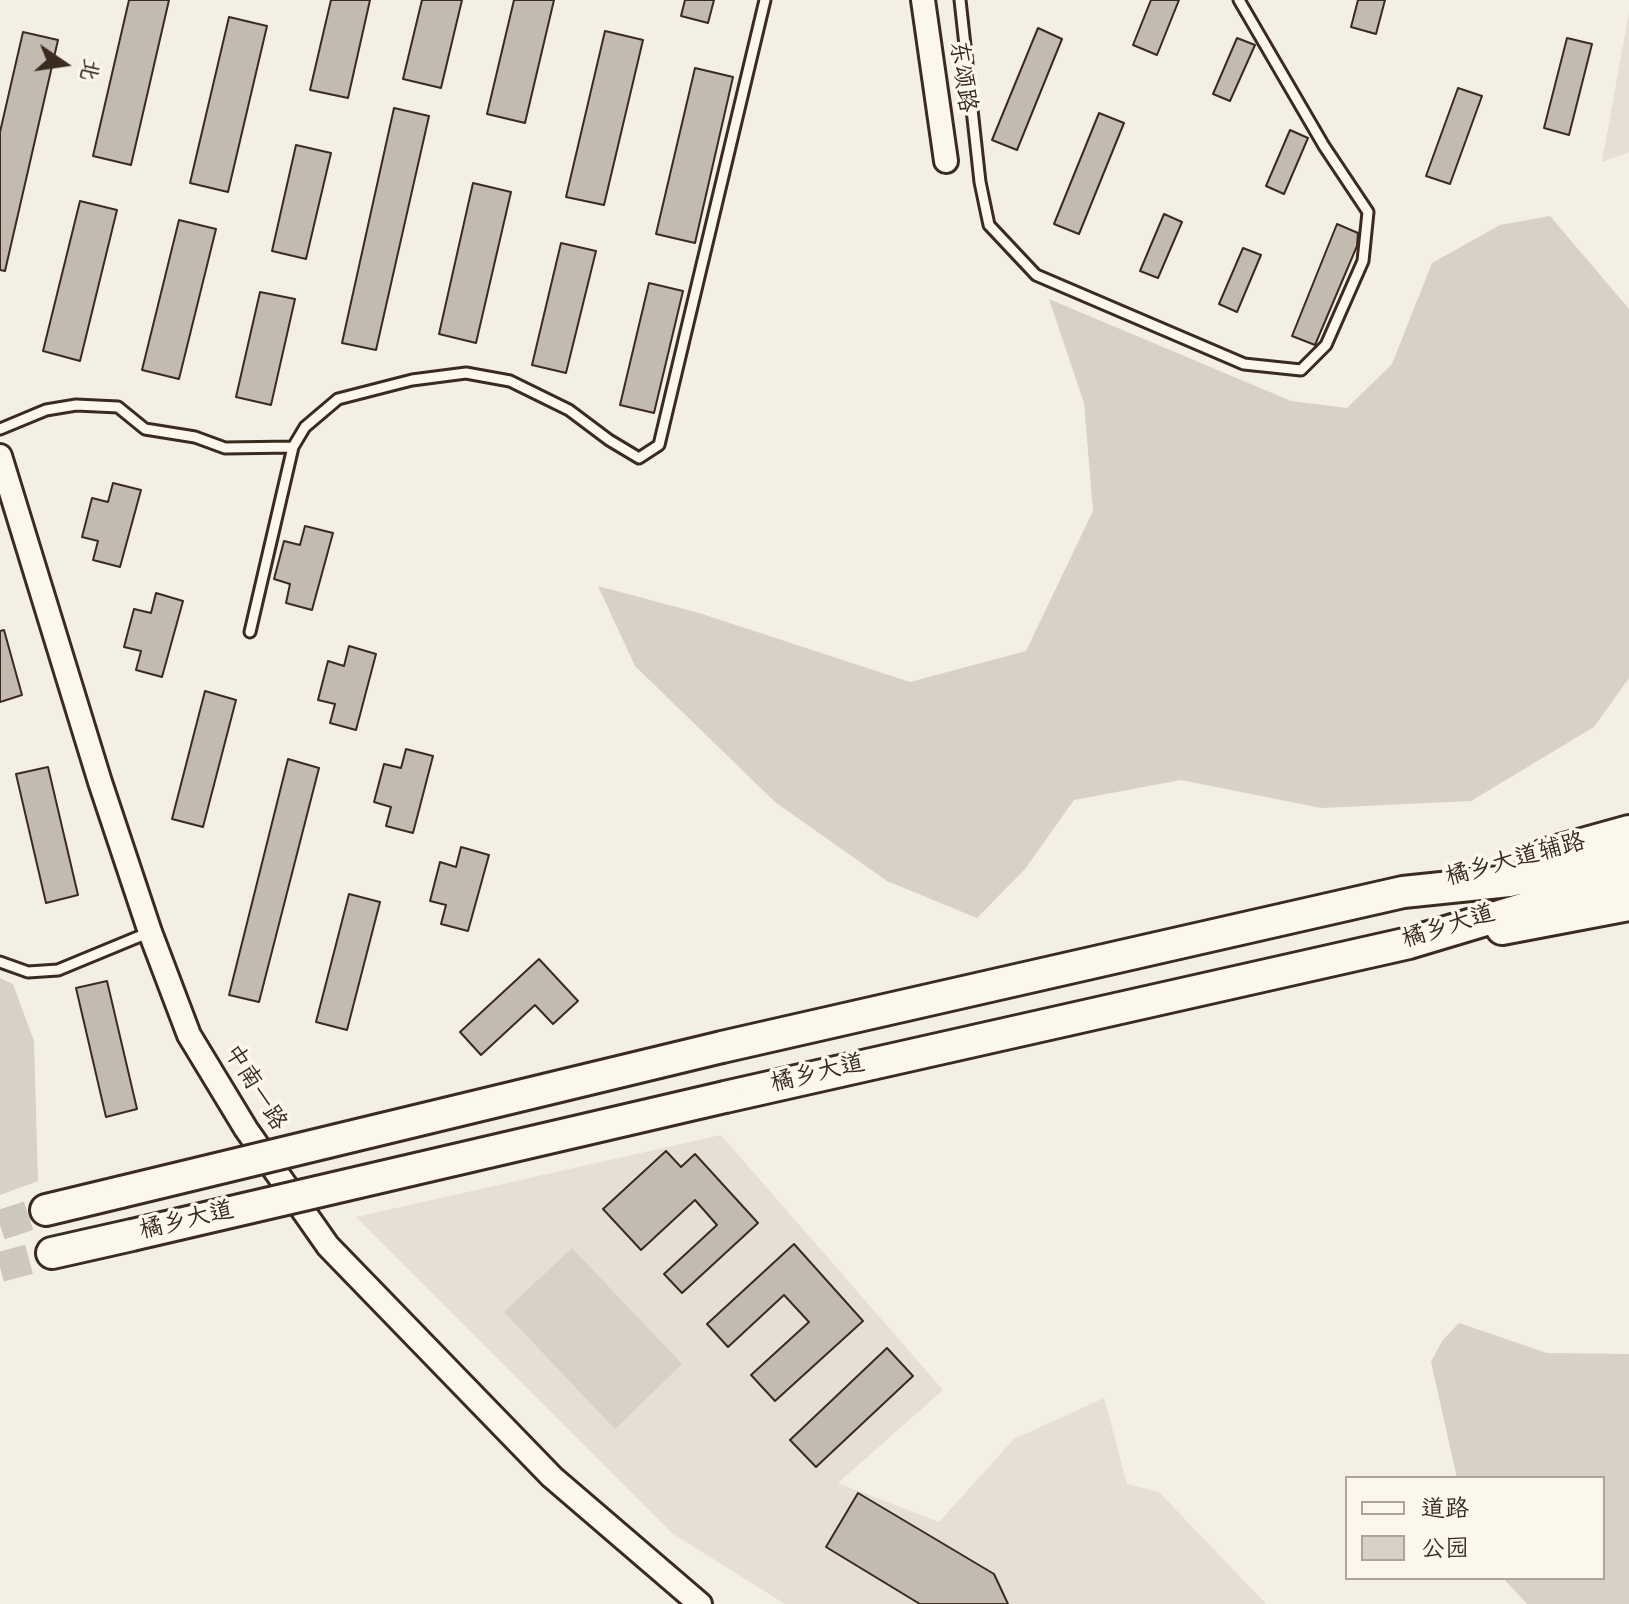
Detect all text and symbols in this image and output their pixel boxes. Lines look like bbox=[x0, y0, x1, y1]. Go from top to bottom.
north arrow bbox=[24, 24, 104, 104]
street label: 东颂路 bbox=[941, 39, 979, 115]
text: 北 bbox=[72, 56, 103, 83]
street label: 橘乡大道辅路 bbox=[1443, 829, 1589, 895]
street label: 橘乡大道 bbox=[1399, 901, 1499, 957]
street label: 中南一路 bbox=[215, 1041, 291, 1137]
street label: 橘乡大道 bbox=[768, 1051, 868, 1101]
street label: 橘乡大道 bbox=[137, 1198, 237, 1248]
legend bbox=[1345, 1476, 1605, 1580]
text: 道路 bbox=[1421, 1497, 1469, 1526]
text: 公园 bbox=[1421, 1537, 1469, 1566]

